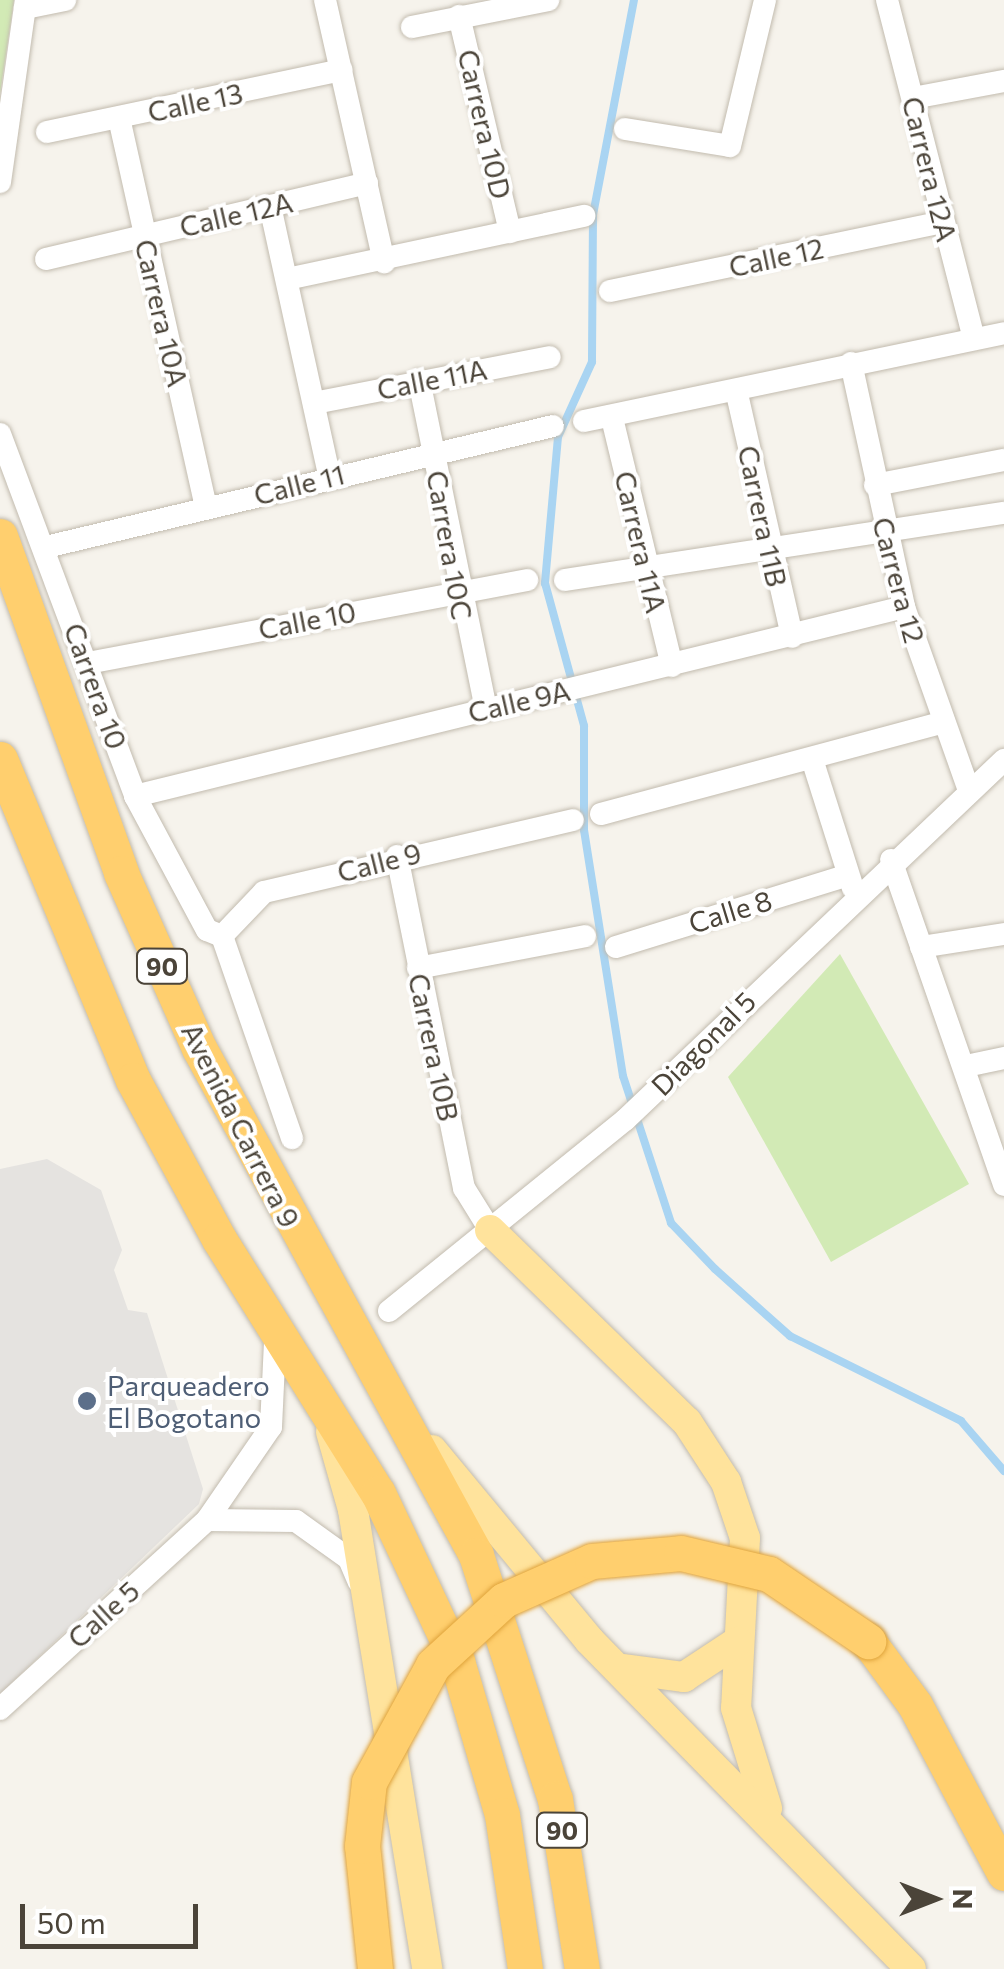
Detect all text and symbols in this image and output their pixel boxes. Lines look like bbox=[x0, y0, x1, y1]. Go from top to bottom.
street label: Carrera 10D bbox=[452, 46, 518, 202]
street label: Calle 13 bbox=[144, 76, 246, 128]
street label: Carrera 12A bbox=[896, 93, 964, 245]
street label: Calle 12A bbox=[176, 185, 296, 243]
street label: Calle 12 bbox=[726, 231, 826, 283]
street label: Carrera 10A bbox=[129, 236, 195, 390]
street label: Calle 11A bbox=[374, 352, 490, 406]
street label: Carrera 11B bbox=[732, 442, 794, 590]
street label: Calle 11 bbox=[250, 457, 348, 511]
street label: Carrera 10C bbox=[420, 468, 480, 622]
street label: Carrera 11A bbox=[608, 468, 674, 616]
street label: Carrera 12 bbox=[866, 513, 932, 647]
street label: Calle 10 bbox=[255, 594, 359, 646]
street label: Carrera 10 bbox=[58, 618, 134, 754]
street label: Calle 9A bbox=[465, 673, 573, 729]
street label: Calle 9 bbox=[334, 835, 424, 889]
street label: Calle 8 bbox=[684, 882, 776, 940]
road number: 90 bbox=[134, 946, 190, 986]
street label: Carrera 10B bbox=[402, 970, 466, 1124]
street label: Diagonal 5 bbox=[644, 984, 762, 1102]
street label: Avenida Carrera 9 bbox=[175, 1017, 307, 1233]
place label: Parqueadero El Bogotano bbox=[107, 1368, 270, 1434]
marker: Parqueadero El Bogotano bbox=[76, 1390, 98, 1412]
street label: Calle 5 bbox=[60, 1573, 146, 1655]
road number: 90 bbox=[534, 1810, 590, 1850]
north arrow bbox=[884, 1849, 984, 1949]
scale bar bbox=[25, 1884, 202, 1946]
text: N bbox=[947, 1889, 981, 1910]
text: 50 m bbox=[37, 1903, 106, 1940]

